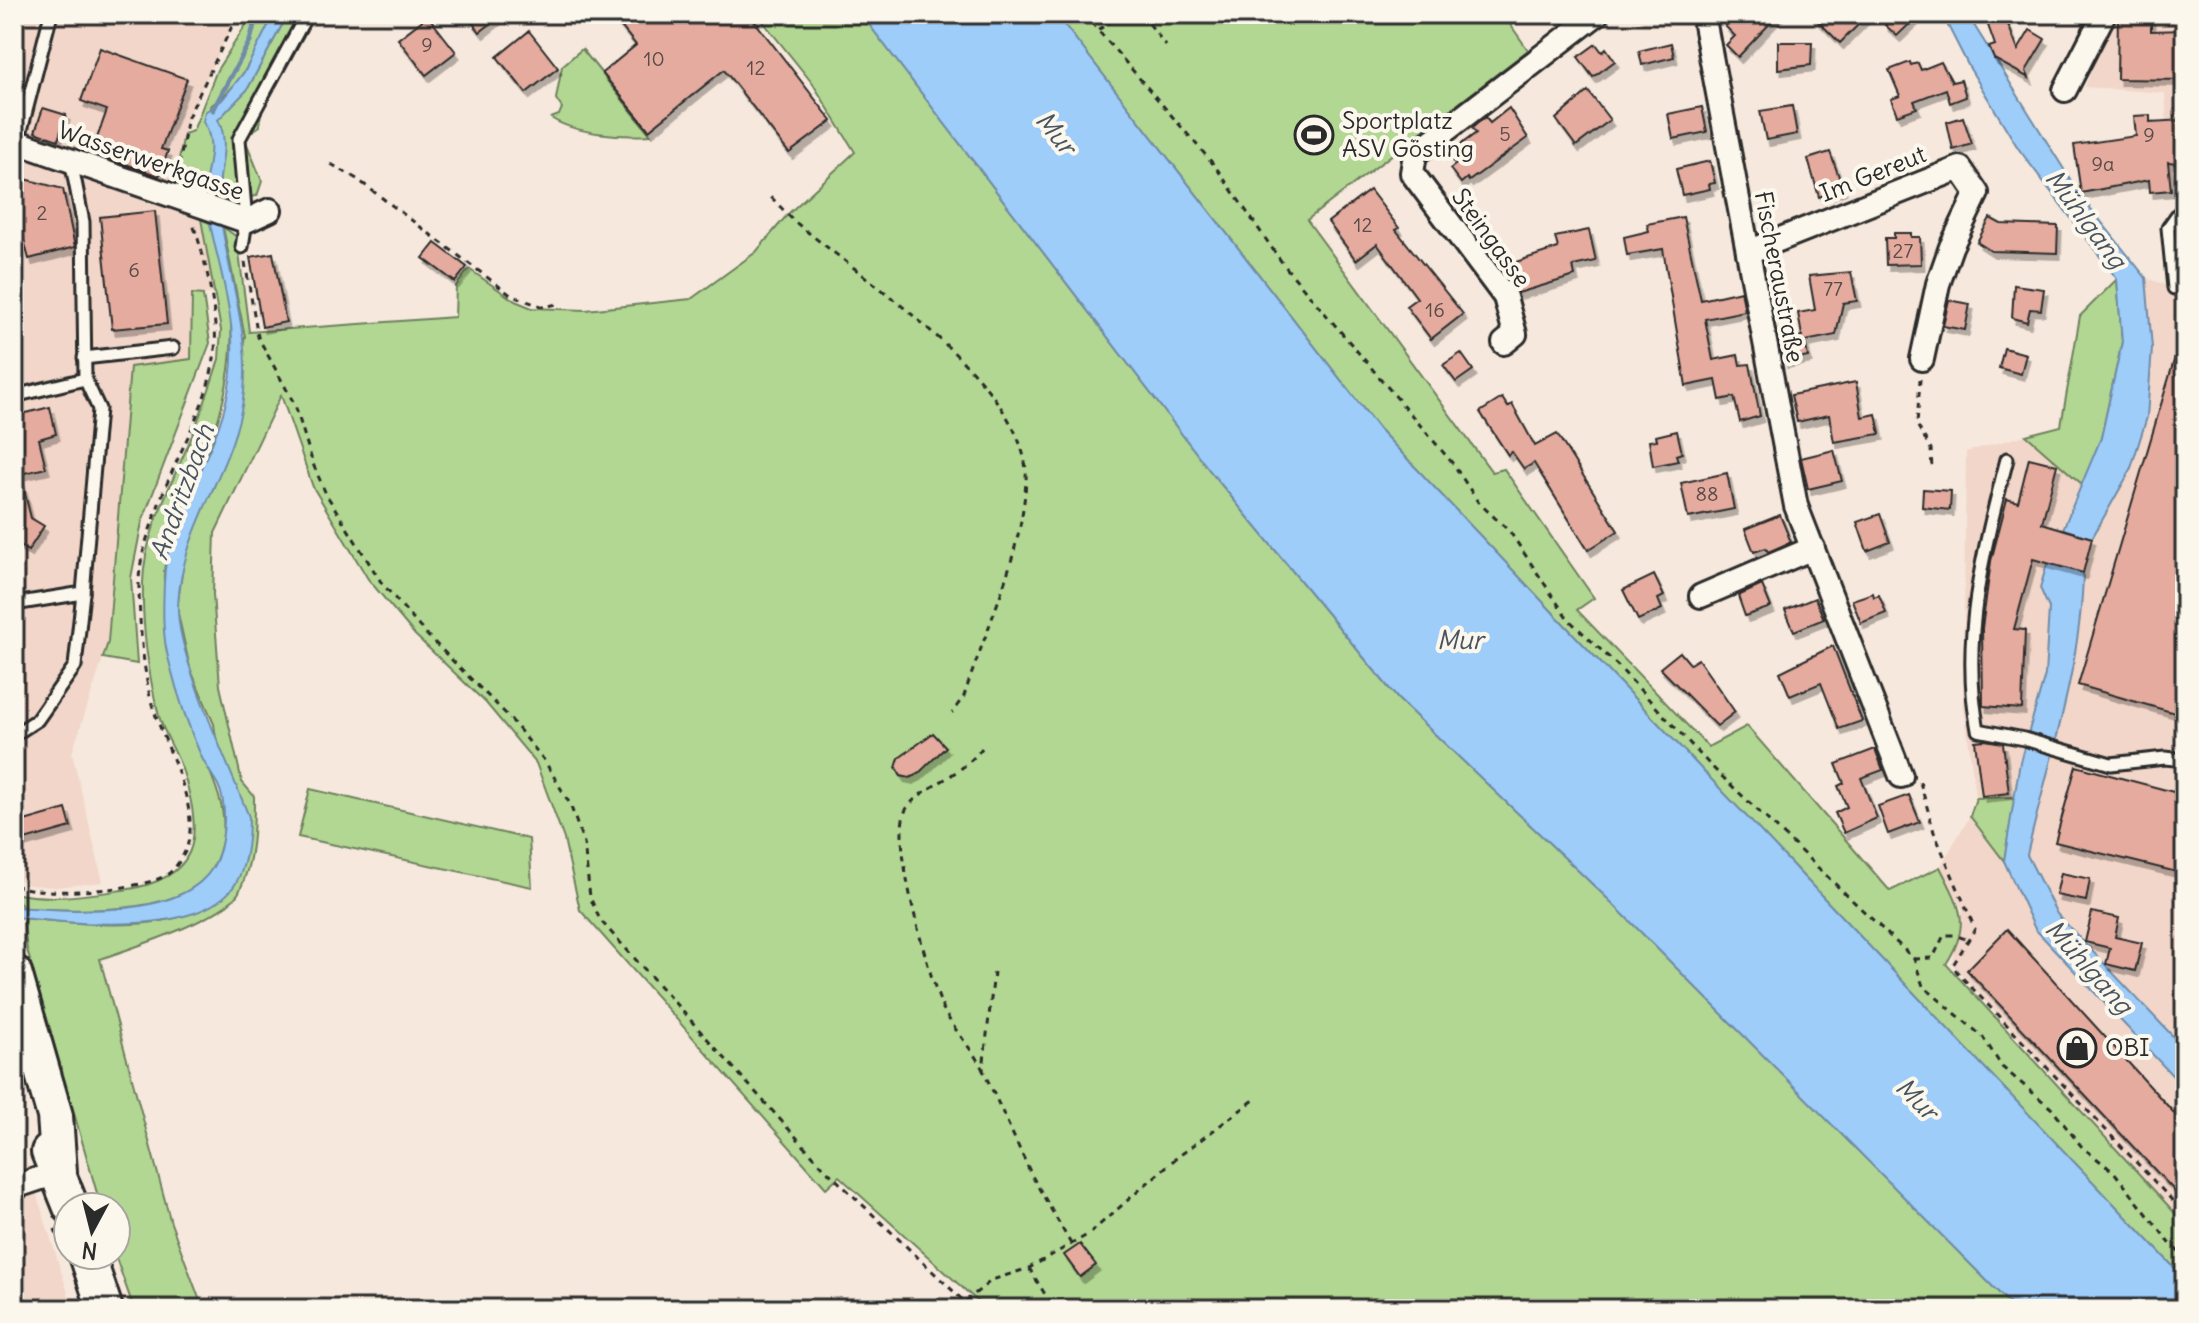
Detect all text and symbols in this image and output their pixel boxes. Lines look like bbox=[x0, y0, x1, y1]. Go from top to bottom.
house number: 9 bbox=[421, 32, 433, 57]
house number: 10 bbox=[643, 46, 665, 71]
house number: 12 bbox=[747, 55, 765, 80]
water label: Mur bbox=[1029, 104, 1086, 164]
place label: Sportplatz ASV Gösting bbox=[1342, 105, 1474, 163]
street label: Wasserwerkgasse bbox=[54, 114, 248, 206]
sports icon: Sportplatz ASV Gösting bbox=[1293, 114, 1335, 156]
house number: 5 bbox=[1499, 121, 1511, 146]
house number: 9 bbox=[2143, 122, 2155, 147]
street label: Im Gereut bbox=[1815, 138, 1930, 208]
house number: 9a bbox=[2092, 151, 2114, 176]
water label: Mühlgang bbox=[2038, 163, 2136, 277]
street label: Steingasse bbox=[1446, 182, 1538, 293]
street label: Fischeraustraße bbox=[1749, 188, 1811, 365]
house number: 2 bbox=[37, 200, 48, 225]
house number: 12 bbox=[1354, 212, 1372, 237]
house number: 27 bbox=[1893, 238, 1914, 263]
house number: 6 bbox=[128, 257, 140, 282]
house number: 77 bbox=[1823, 276, 1843, 301]
house number: 16 bbox=[1425, 297, 1445, 322]
water label: Andritzbach bbox=[142, 419, 222, 564]
house number: 88 bbox=[1695, 481, 1719, 506]
water label: Mur bbox=[1437, 623, 1487, 656]
water label: Mühlgang bbox=[2038, 913, 2142, 1023]
shop icon: OBI bbox=[2056, 1027, 2098, 1069]
place label: OBI bbox=[2105, 1032, 2150, 1062]
water label: Mur bbox=[1889, 1070, 1948, 1129]
north arrow bbox=[52, 1191, 132, 1271]
text: N bbox=[80, 1236, 99, 1266]

